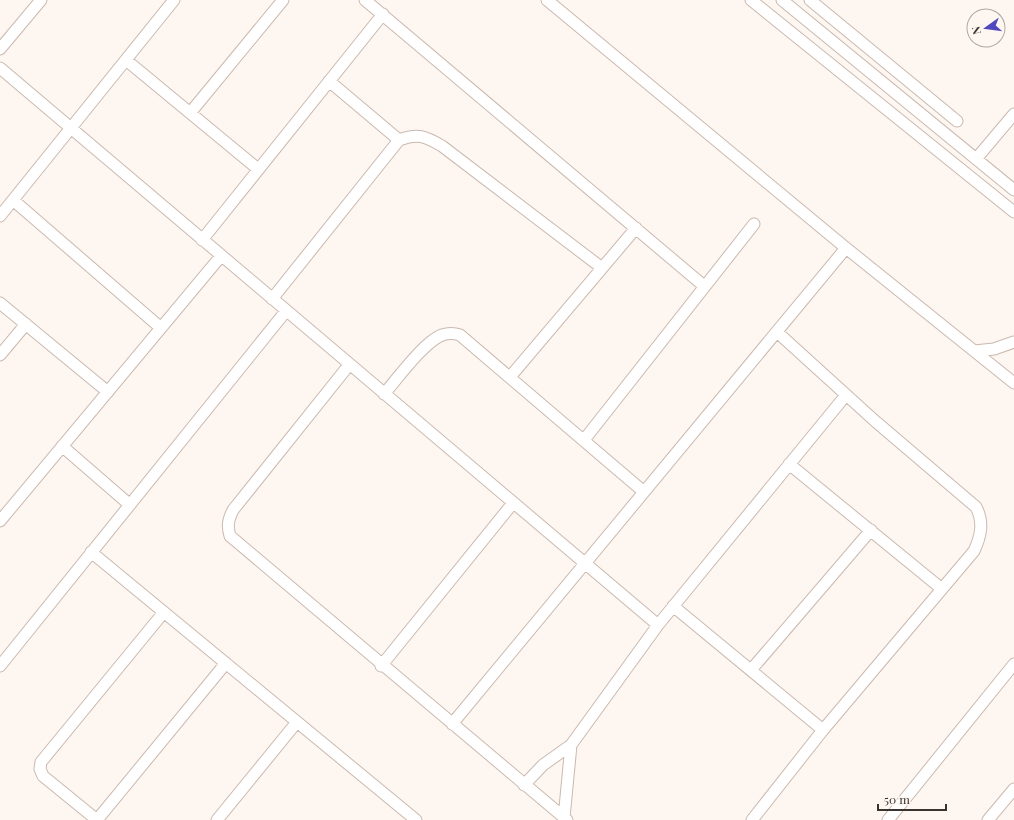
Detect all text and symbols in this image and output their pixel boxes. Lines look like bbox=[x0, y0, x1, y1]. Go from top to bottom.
north arrow bbox=[966, 8, 1006, 48]
text: N bbox=[968, 25, 984, 36]
scale bar bbox=[878, 786, 946, 812]
text: 50 m bbox=[884, 791, 910, 807]

